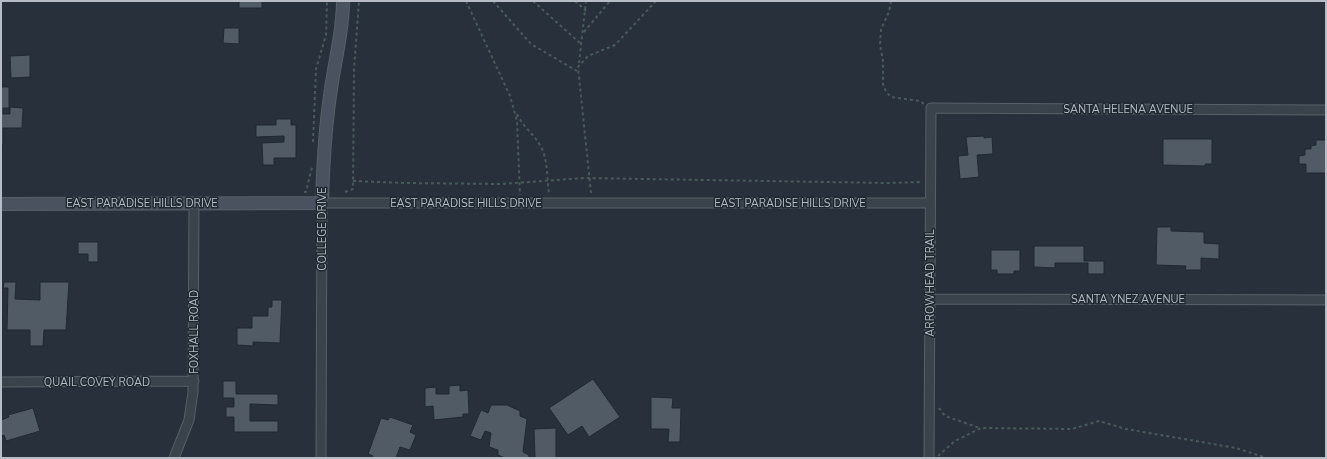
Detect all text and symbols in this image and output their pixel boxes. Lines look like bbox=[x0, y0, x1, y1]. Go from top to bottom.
street label: SANTA HELENA AVENUE bbox=[1063, 102, 1193, 117]
street label: COLLEGE DRIVE bbox=[315, 187, 330, 271]
street label: EAST PARADISE HILLS DRIVE bbox=[66, 196, 218, 211]
street label: EAST PARADISE HILLS DRIVE bbox=[390, 196, 542, 211]
street label: EAST PARADISE HILLS DRIVE bbox=[714, 196, 866, 211]
street label: ARROWHEAD TRAIL bbox=[923, 229, 938, 337]
street label: FOXHALL ROAD bbox=[187, 290, 202, 374]
street label: SANTA YNEZ AVENUE bbox=[1071, 292, 1185, 307]
street label: QUAIL COVEY ROAD bbox=[44, 375, 150, 390]

